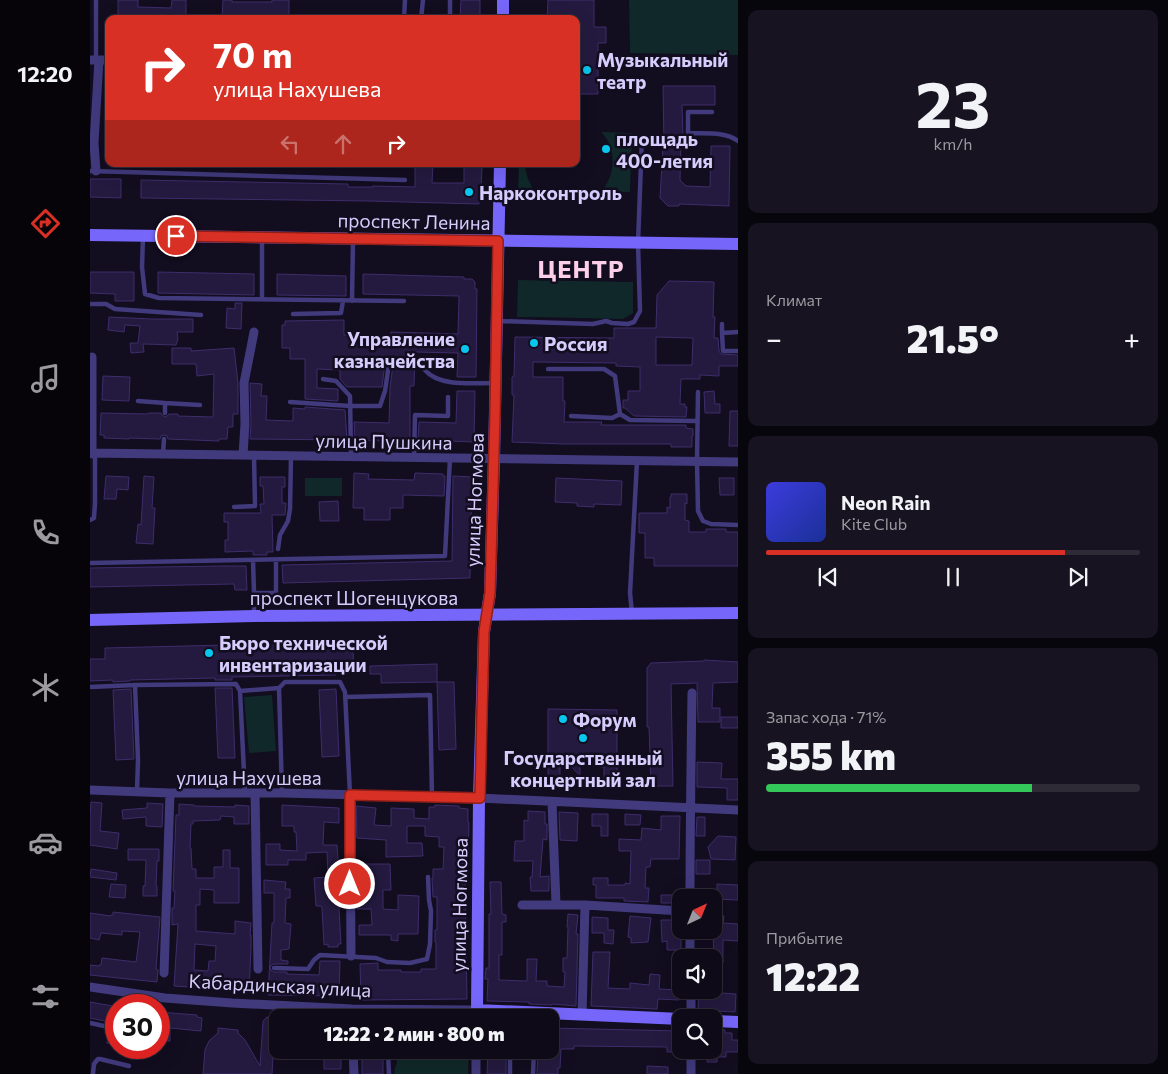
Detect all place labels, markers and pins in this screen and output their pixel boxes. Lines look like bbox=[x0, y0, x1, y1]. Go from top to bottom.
place label: Музыкальный театр bbox=[597, 48, 728, 93]
marker: Музыкальный театр bbox=[581, 64, 593, 76]
place label: площадь 400-летия bbox=[616, 127, 713, 172]
marker: площадь 400-летия bbox=[600, 143, 612, 155]
place label: Наркоконтроль bbox=[479, 181, 622, 204]
marker: Наркоконтроль bbox=[463, 186, 475, 198]
pin bbox=[155, 215, 197, 257]
place label: Управление казначейства bbox=[334, 327, 455, 372]
place label: Россия bbox=[544, 332, 607, 355]
marker: Россия bbox=[528, 337, 540, 349]
marker: Управление казначейства bbox=[459, 343, 471, 355]
place label: Бюро технической инвентаризации bbox=[219, 631, 388, 676]
marker: Бюро технической инвентаризации bbox=[203, 647, 215, 659]
place label: Форум bbox=[573, 708, 637, 731]
marker: Форум bbox=[557, 713, 569, 725]
marker: Государственный концертный зал bbox=[577, 732, 589, 744]
place label: Государственный концертный зал bbox=[503, 746, 663, 791]

